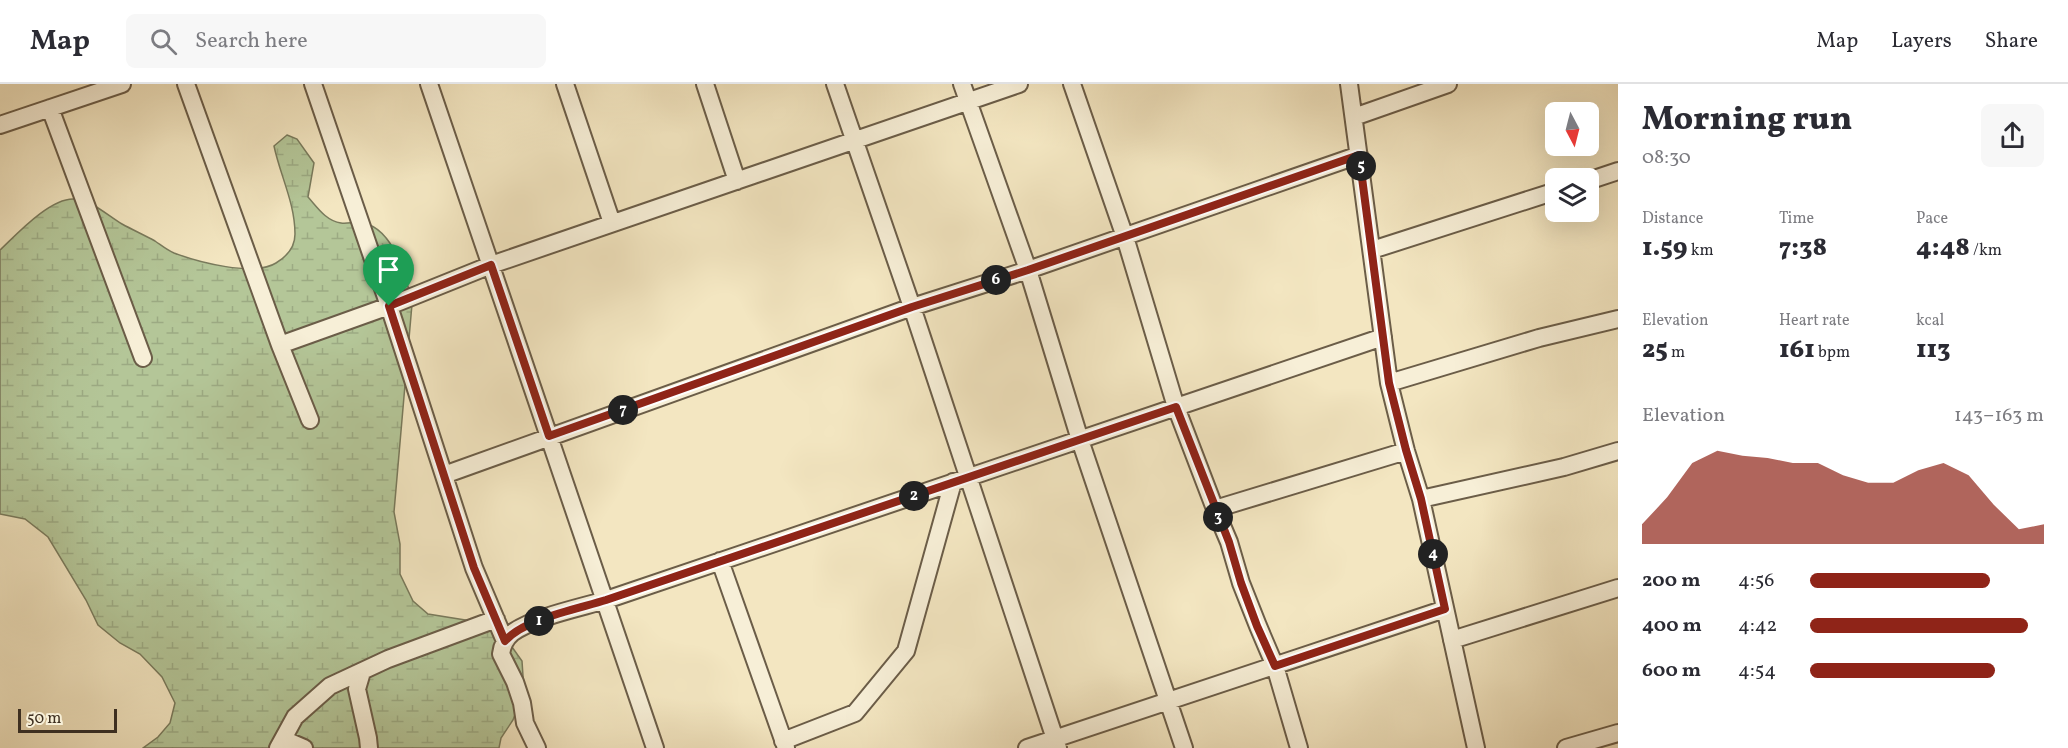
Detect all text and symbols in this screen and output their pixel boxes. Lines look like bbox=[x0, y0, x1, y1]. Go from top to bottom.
search box bbox=[126, 14, 546, 68]
text: Map bbox=[30, 22, 90, 61]
icon: search bbox=[147, 25, 180, 58]
text: Search here bbox=[195, 26, 308, 57]
text: Map bbox=[1816, 27, 1858, 56]
text: Layers bbox=[1891, 27, 1952, 56]
text: Share bbox=[1985, 27, 2038, 56]
text: Morning run bbox=[1642, 98, 1852, 144]
north arrow bbox=[1545, 102, 1599, 156]
map controls bbox=[1545, 102, 1599, 222]
button: share bbox=[1981, 104, 2044, 167]
text: 08:30 bbox=[1642, 144, 1691, 172]
pin: 5 bbox=[1346, 151, 1376, 181]
text: 5 bbox=[1357, 155, 1365, 177]
button: layers bbox=[1545, 168, 1599, 222]
text: Distance bbox=[1642, 208, 1703, 230]
text: Time bbox=[1779, 208, 1814, 230]
text: Pace bbox=[1916, 208, 1948, 230]
text: 1.59 bbox=[1642, 230, 1687, 266]
text: 7:38 bbox=[1779, 230, 1827, 266]
text: 4:48 bbox=[1916, 230, 1970, 266]
text: km bbox=[1687, 240, 1714, 262]
text: /km bbox=[1970, 240, 2002, 262]
pin bbox=[363, 244, 414, 306]
icon: arrive bbox=[372, 253, 405, 286]
pin: 6 bbox=[981, 265, 1011, 295]
text: 6 bbox=[992, 269, 1000, 291]
text: Elevation bbox=[1642, 310, 1709, 332]
text: Heart rate bbox=[1779, 310, 1850, 332]
text: kcal bbox=[1916, 310, 1944, 332]
text: 25 bbox=[1642, 332, 1668, 368]
text: 161 bbox=[1779, 332, 1815, 368]
text: 113 bbox=[1916, 332, 1950, 368]
text: m bbox=[1668, 342, 1685, 364]
text: bpm bbox=[1815, 342, 1850, 364]
pin: 7 bbox=[608, 395, 638, 425]
text: 7 bbox=[619, 399, 627, 421]
text: Elevation bbox=[1642, 402, 1725, 430]
text: 143–163 m bbox=[1954, 402, 2044, 430]
pin: 2 bbox=[899, 481, 929, 511]
text: 2 bbox=[910, 485, 918, 507]
pin: 3 bbox=[1203, 502, 1233, 532]
text: 3 bbox=[1214, 506, 1222, 528]
pin: 4 bbox=[1418, 539, 1448, 569]
text: 4 bbox=[1428, 543, 1438, 565]
text: 200 m bbox=[1642, 567, 1700, 595]
text: 4:56 bbox=[1738, 567, 1774, 595]
pin: 1 bbox=[524, 606, 554, 636]
text: 1 bbox=[536, 610, 542, 632]
text: 400 m bbox=[1642, 612, 1702, 640]
text: 4:42 bbox=[1738, 612, 1777, 640]
text: 600 m bbox=[1642, 657, 1701, 685]
text: 4:54 bbox=[1738, 657, 1776, 685]
scale bar bbox=[18, 706, 117, 734]
text: 50 m bbox=[27, 708, 61, 730]

